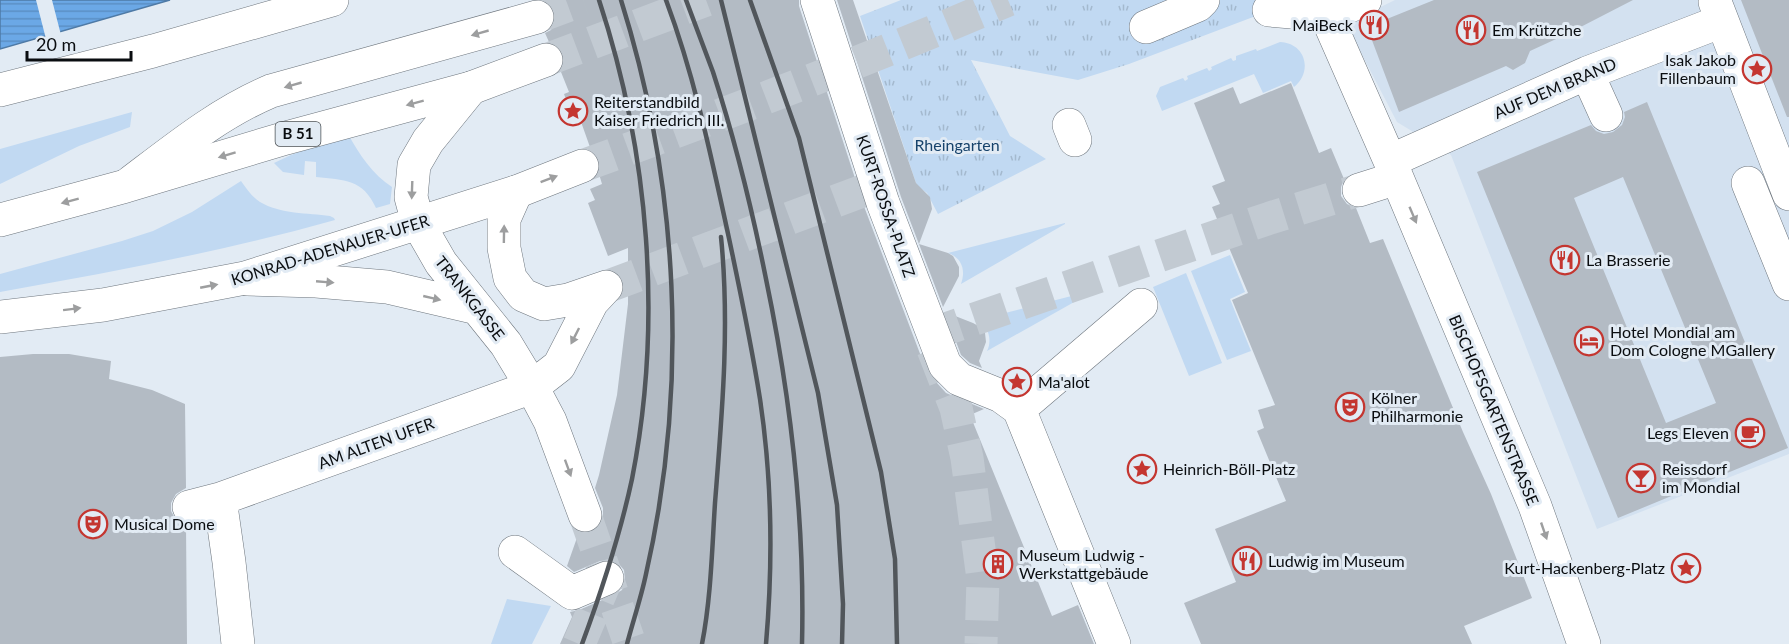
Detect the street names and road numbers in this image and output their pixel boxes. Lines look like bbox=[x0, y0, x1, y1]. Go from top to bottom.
street label: AUF DEM BRAND bbox=[1491, 53, 1619, 122]
road number: B 51 bbox=[276, 122, 320, 146]
street label: KURT-ROSSA-PLATZ bbox=[853, 132, 920, 280]
street label: KONRAD-ADENAUER-UFER bbox=[229, 210, 431, 289]
street label: TRANKGASSE bbox=[432, 252, 509, 344]
street label: BISCHOFSGARTENSTRASSE bbox=[1446, 312, 1543, 508]
street label: AM ALTEN UFER bbox=[315, 413, 436, 472]

